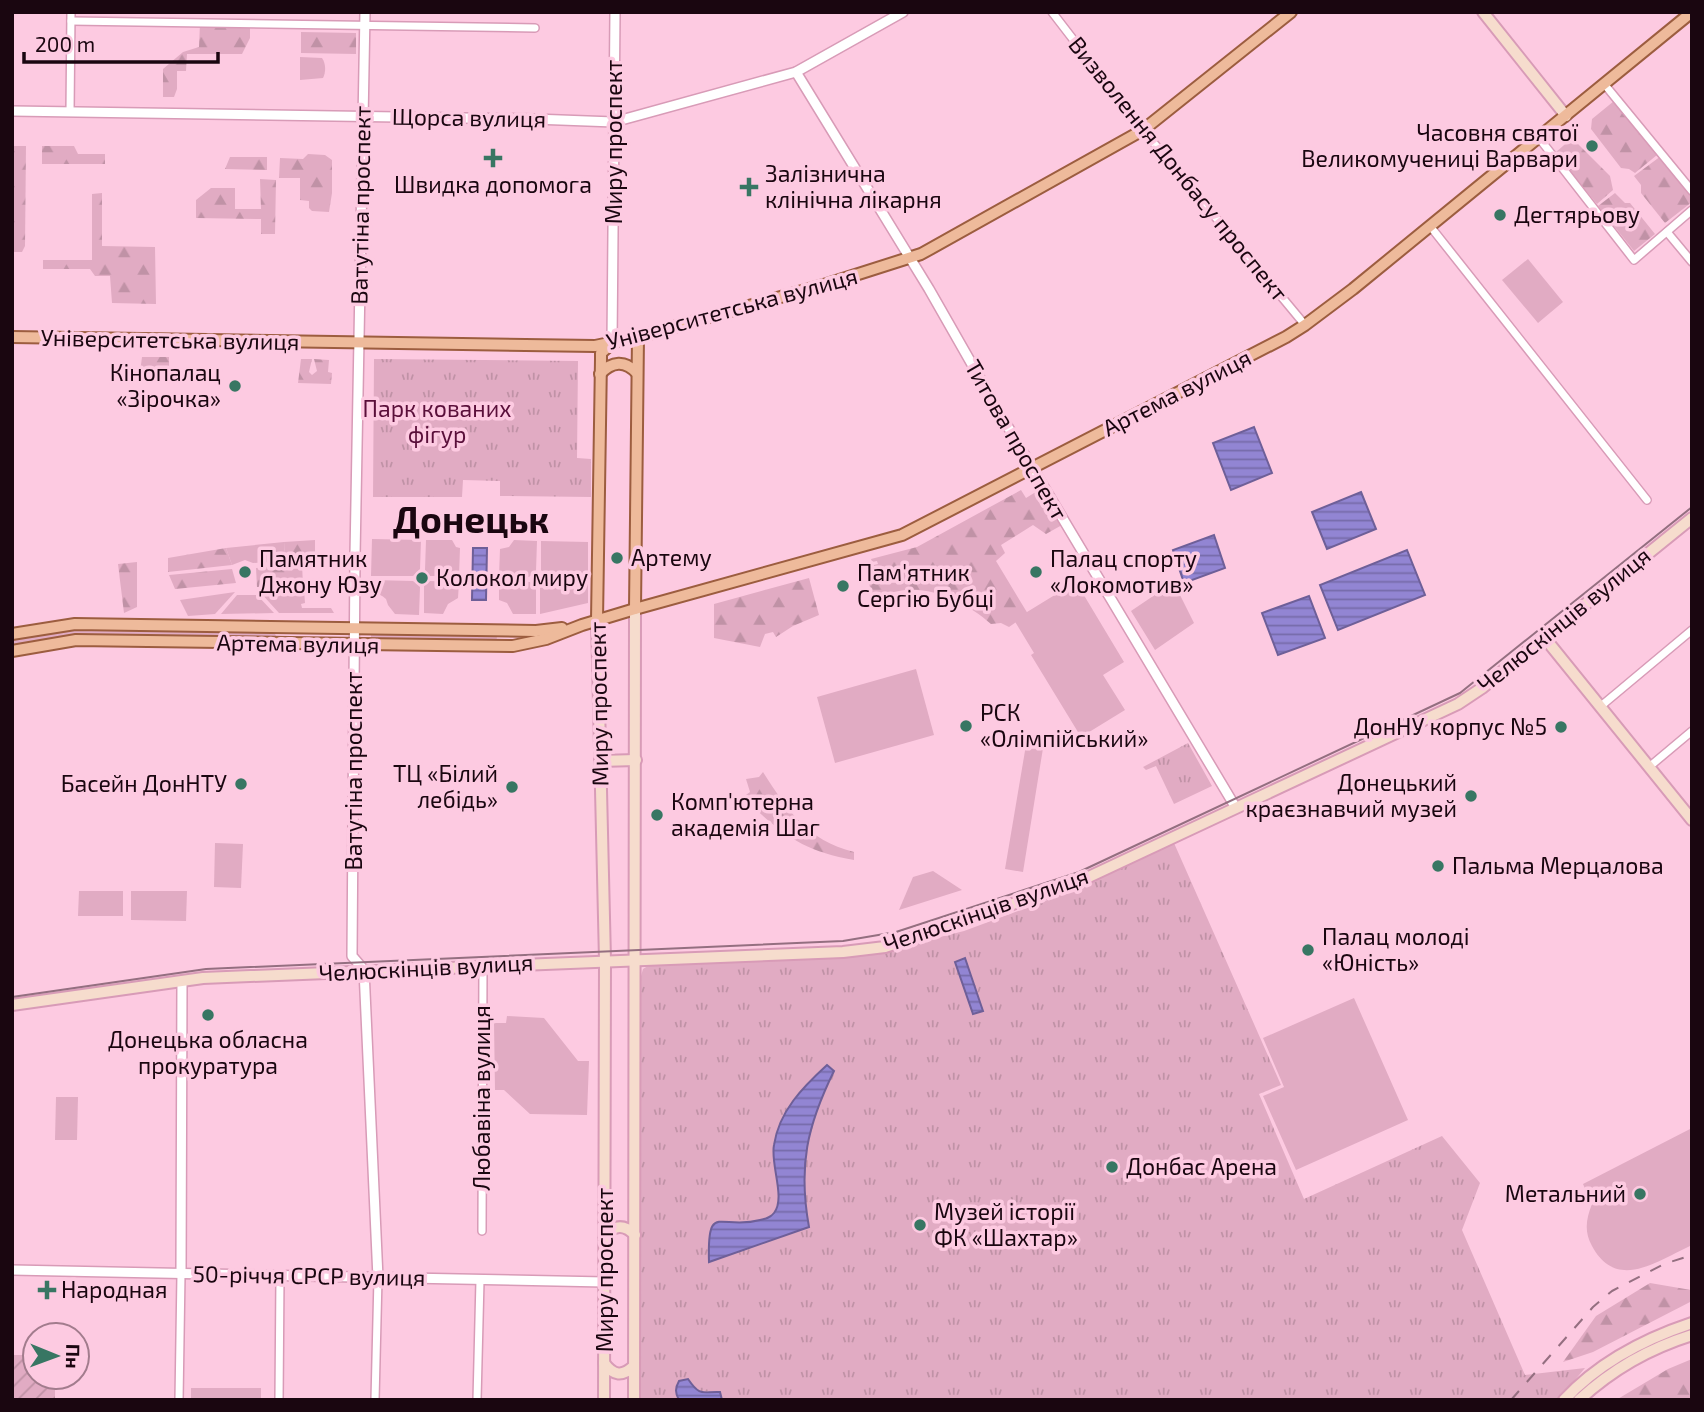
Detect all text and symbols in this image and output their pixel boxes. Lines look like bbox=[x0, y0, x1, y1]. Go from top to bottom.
scale bar bbox=[24, 21, 219, 65]
text: 200 m bbox=[35, 31, 95, 56]
street label: Визволення Донбасу проспект bbox=[1063, 31, 1294, 307]
street label: Миру проспект bbox=[599, 60, 628, 224]
street label: Щорса вулиця bbox=[392, 102, 546, 133]
street label: Ватутіна проспект bbox=[344, 105, 377, 305]
place label: Часовня святої Великомучениці Варвари bbox=[1301, 118, 1578, 173]
marker: Часовня святої Великомучениці Варвари bbox=[1584, 138, 1600, 154]
marker: Швидка допомога bbox=[483, 148, 503, 168]
place label: Залізнична клінічна лікарня bbox=[765, 159, 942, 213]
place label: Швидка допомога bbox=[394, 170, 592, 198]
marker: Залізнична клінічна лікарня bbox=[739, 177, 759, 197]
place label: Дегтярьову bbox=[1514, 200, 1640, 229]
marker: Дегтярьову bbox=[1492, 207, 1508, 223]
street label: Університетська вулиця bbox=[603, 261, 861, 356]
street label: Університетська вулиця bbox=[40, 323, 300, 356]
street label: Артема вулиця bbox=[1098, 343, 1256, 442]
street label: Титова проспект bbox=[960, 355, 1074, 524]
place label: Кінопалац «Зірочка» bbox=[110, 358, 221, 412]
marker: Кінопалац «Зірочка» bbox=[227, 378, 243, 394]
park label: Парк кованих фігур bbox=[363, 394, 511, 449]
district label: Донецьк bbox=[393, 496, 549, 540]
street label: Челюскінців вулиця bbox=[1471, 541, 1656, 698]
place label: Артему bbox=[631, 543, 712, 572]
place label: Памятник Джону Юзу bbox=[259, 544, 382, 599]
place label: Палац спорту «Локомотив» bbox=[1050, 544, 1197, 598]
marker: Артему bbox=[609, 550, 625, 566]
place label: Пам'ятник Сергію Бубці bbox=[857, 558, 994, 613]
place label: Колокол миру bbox=[436, 563, 588, 592]
marker: Памятник Джону Юзу bbox=[237, 564, 253, 580]
marker: Палац спорту «Локомотив» bbox=[1028, 564, 1044, 580]
marker: Колокол миру bbox=[414, 570, 430, 586]
marker: Пам'ятник Сергію Бубці bbox=[835, 578, 851, 594]
street label: Миру проспект bbox=[583, 621, 614, 787]
street label: Артема вулиця bbox=[216, 628, 380, 659]
street label: Ватутіна проспект bbox=[339, 671, 368, 871]
place label: РСК «Олімпійський» bbox=[980, 698, 1148, 752]
place label: ДонНУ корпус №5 bbox=[1354, 712, 1547, 741]
marker: РСК «Олімпійський» bbox=[958, 718, 974, 734]
marker: ДонНУ корпус №5 bbox=[1553, 719, 1569, 735]
place label: ТЦ «Білий лебідь» bbox=[393, 759, 498, 813]
place label: Донецький краєзнавчий музей bbox=[1246, 768, 1457, 823]
place label: Басейн ДонНТУ bbox=[61, 769, 227, 797]
marker: Басейн ДонНТУ bbox=[233, 776, 249, 792]
marker: ТЦ «Білий лебідь» bbox=[504, 779, 520, 795]
place label: Комп'ютерна академія Шаг bbox=[671, 787, 820, 841]
marker: Донецький краєзнавчий музей bbox=[1463, 788, 1479, 804]
marker: Комп'ютерна академія Шаг bbox=[649, 807, 665, 823]
place label: Пальма Мерцалова bbox=[1452, 851, 1664, 879]
marker: Пальма Мерцалова bbox=[1430, 858, 1446, 874]
street label: Челюскінців вулиця bbox=[880, 861, 1092, 958]
place label: Палац молоді «Юність» bbox=[1322, 922, 1470, 976]
marker: Палац молоді «Юність» bbox=[1300, 942, 1316, 958]
street label: Челюскінців вулиця bbox=[318, 947, 534, 988]
street label: Любавіна вулиця bbox=[467, 1005, 496, 1191]
marker: Донецька обласна прокуратура bbox=[200, 1007, 216, 1023]
place label: Донецька обласна прокуратура bbox=[108, 1025, 308, 1080]
place label: Донбас Арена bbox=[1126, 1152, 1277, 1180]
marker: Донбас Арена bbox=[1104, 1159, 1120, 1175]
place label: Метальний bbox=[1505, 1179, 1626, 1207]
marker: Метальний bbox=[1632, 1186, 1648, 1202]
street label: Миру проспект bbox=[590, 1188, 619, 1352]
place label: Музей історії ФК «Шахтар» bbox=[934, 1197, 1078, 1251]
marker: Музей історії ФК «Шахтар» bbox=[912, 1217, 928, 1233]
street label: 50-річчя СРСР вулиця bbox=[192, 1259, 426, 1292]
place label: Народная bbox=[61, 1275, 167, 1303]
marker: Народная bbox=[39, 1282, 55, 1298]
north arrow bbox=[21, 1321, 91, 1391]
text: Пн bbox=[62, 1344, 85, 1369]

